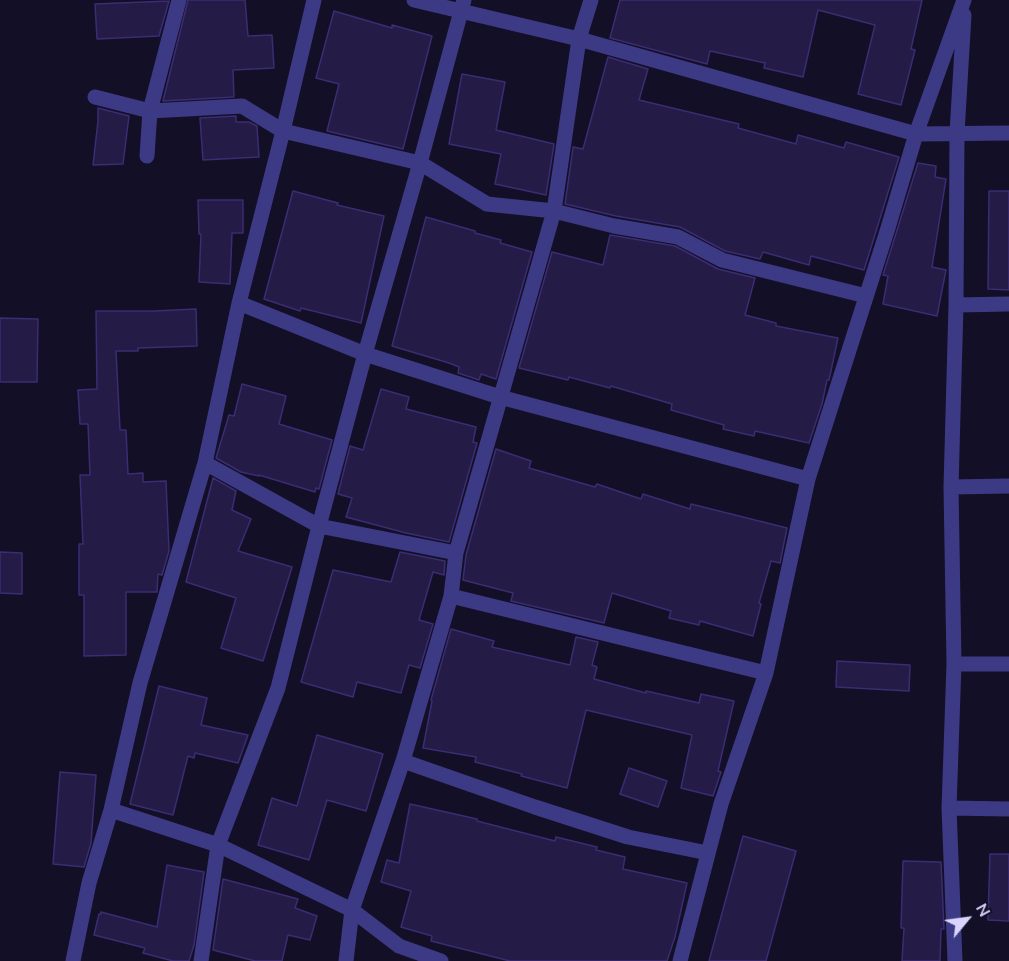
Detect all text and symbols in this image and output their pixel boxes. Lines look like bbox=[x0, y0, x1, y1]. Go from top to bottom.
north arrow bbox=[937, 889, 997, 949]
text: N bbox=[970, 900, 995, 921]

